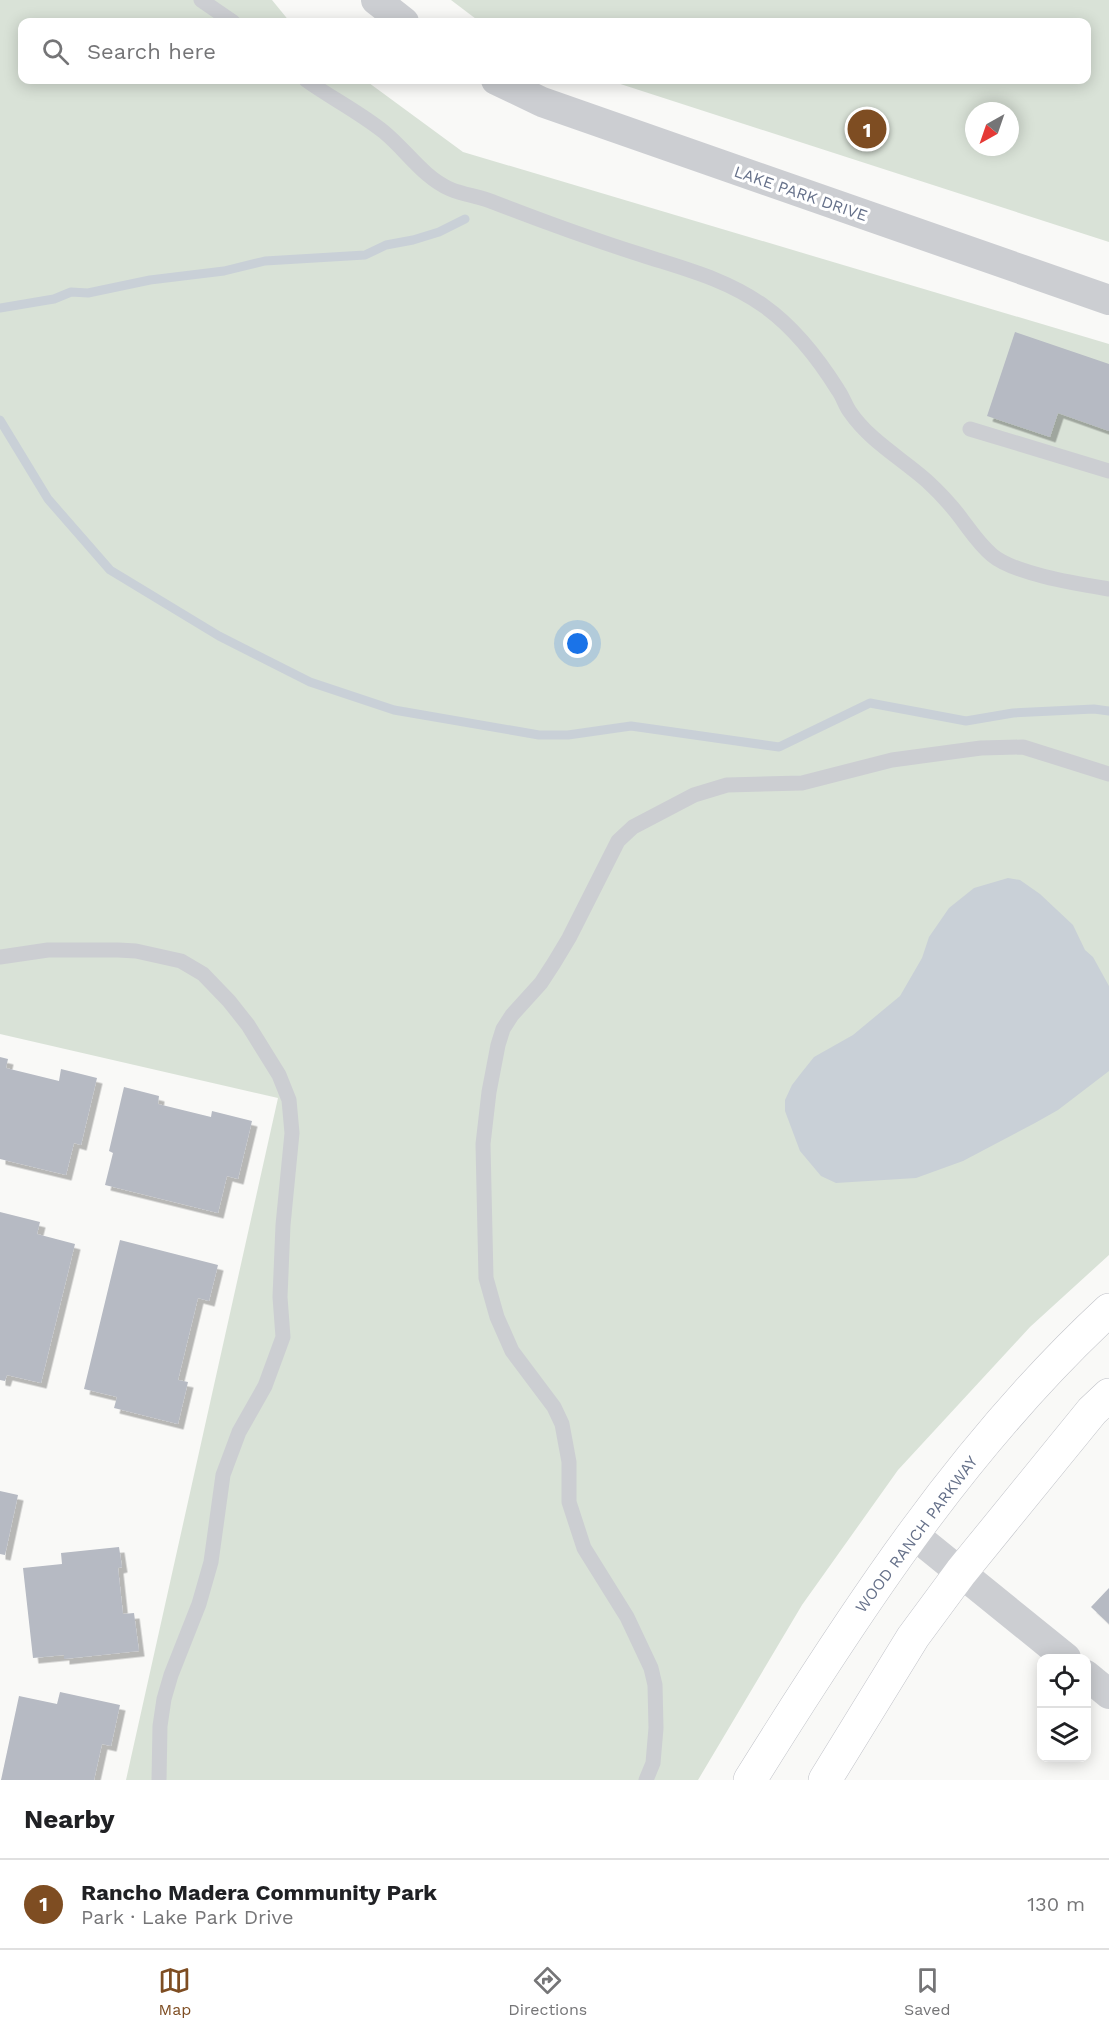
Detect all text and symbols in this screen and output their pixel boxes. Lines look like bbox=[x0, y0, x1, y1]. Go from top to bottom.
search box bbox=[18, 18, 1091, 84]
icon: search bbox=[39, 35, 72, 68]
text: Search here bbox=[87, 39, 216, 64]
north arrow bbox=[965, 102, 1019, 156]
pin: 1 bbox=[848, 106, 886, 152]
street label: LAKE PARK DRIVE bbox=[732, 162, 870, 225]
your location bbox=[563, 629, 592, 658]
street label: WOOD RANCH PARKWAY bbox=[851, 1452, 982, 1616]
map controls bbox=[1037, 1654, 1091, 1762]
button: locate bbox=[1037, 1654, 1091, 1708]
button: layers bbox=[1037, 1708, 1091, 1762]
text: Nearby bbox=[24, 1804, 115, 1834]
text: Rancho Madera Community Park bbox=[81, 1880, 437, 1905]
text: 1 bbox=[39, 1892, 48, 1916]
text: 130 m bbox=[1027, 1892, 1085, 1916]
text: Park · Lake Park Drive bbox=[81, 1905, 294, 1929]
tab: Map bbox=[158, 1964, 191, 2019]
tab: Directions bbox=[508, 1964, 587, 2019]
tab: Saved bbox=[904, 1964, 951, 2019]

